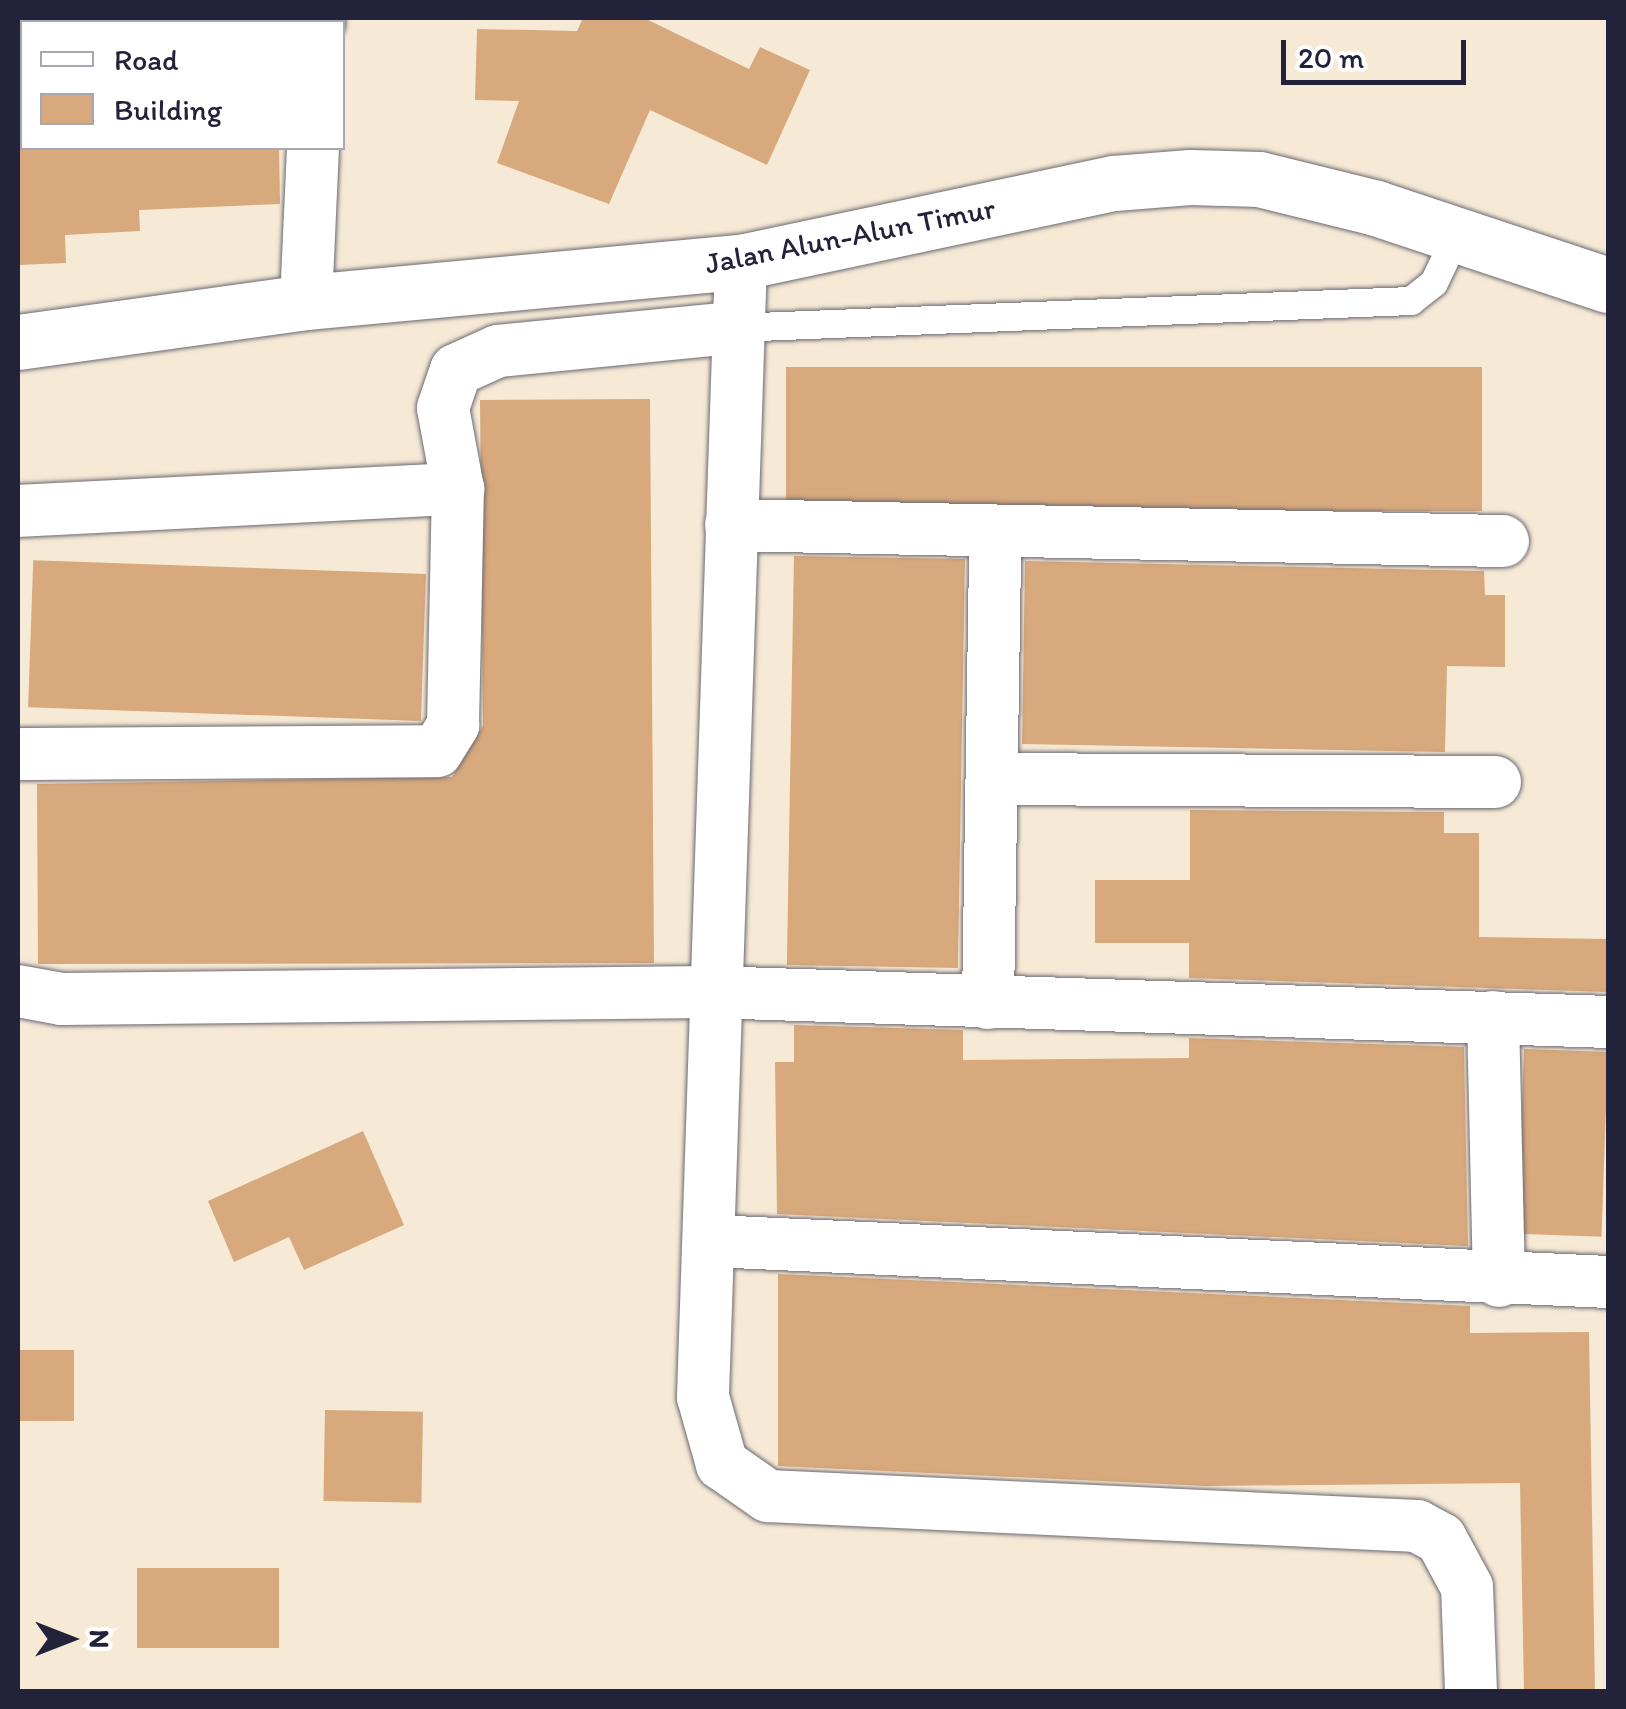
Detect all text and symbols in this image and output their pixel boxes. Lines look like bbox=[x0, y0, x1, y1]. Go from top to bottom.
legend bbox=[20, 20, 345, 150]
scale bar bbox=[1286, 20, 1471, 82]
text: 20 m bbox=[1298, 39, 1364, 76]
text: Road bbox=[114, 41, 179, 78]
text: Building bbox=[114, 91, 222, 128]
street label: Jalan Alun-Alun Timur bbox=[703, 190, 997, 282]
north arrow bbox=[20, 1589, 120, 1689]
text: N bbox=[83, 1630, 117, 1648]

